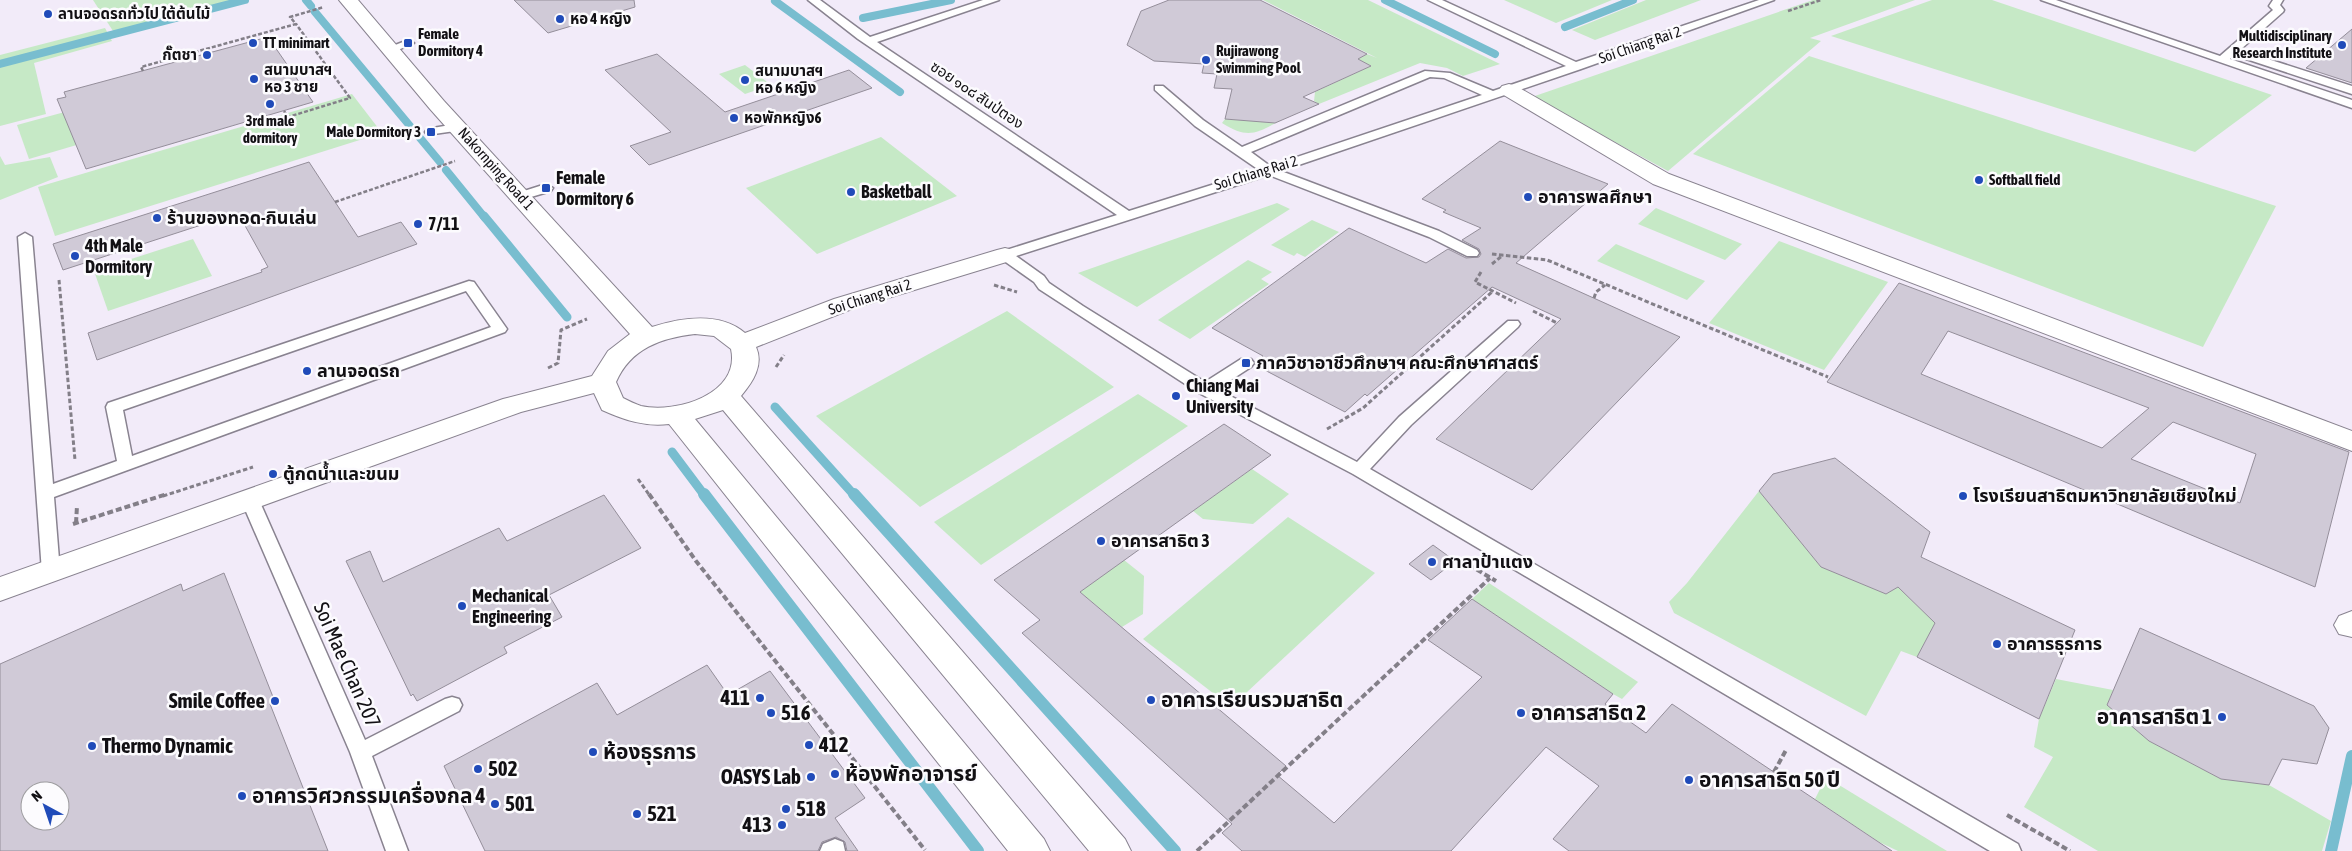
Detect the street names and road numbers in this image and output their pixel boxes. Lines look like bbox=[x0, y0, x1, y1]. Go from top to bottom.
street label: Soi Chiang Rai 2 bbox=[1596, 22, 1683, 67]
street label: ซอย ๑๐๘ สันป่ตอง bbox=[928, 57, 1027, 132]
street label: Nakornping Road 1 bbox=[455, 124, 538, 213]
street label: Soi Chiang Rai 2 bbox=[1212, 152, 1300, 193]
street label: Soi Chiang Rai 2 bbox=[826, 275, 913, 318]
street label: Soi Mae Chan 207 bbox=[310, 598, 386, 731]

